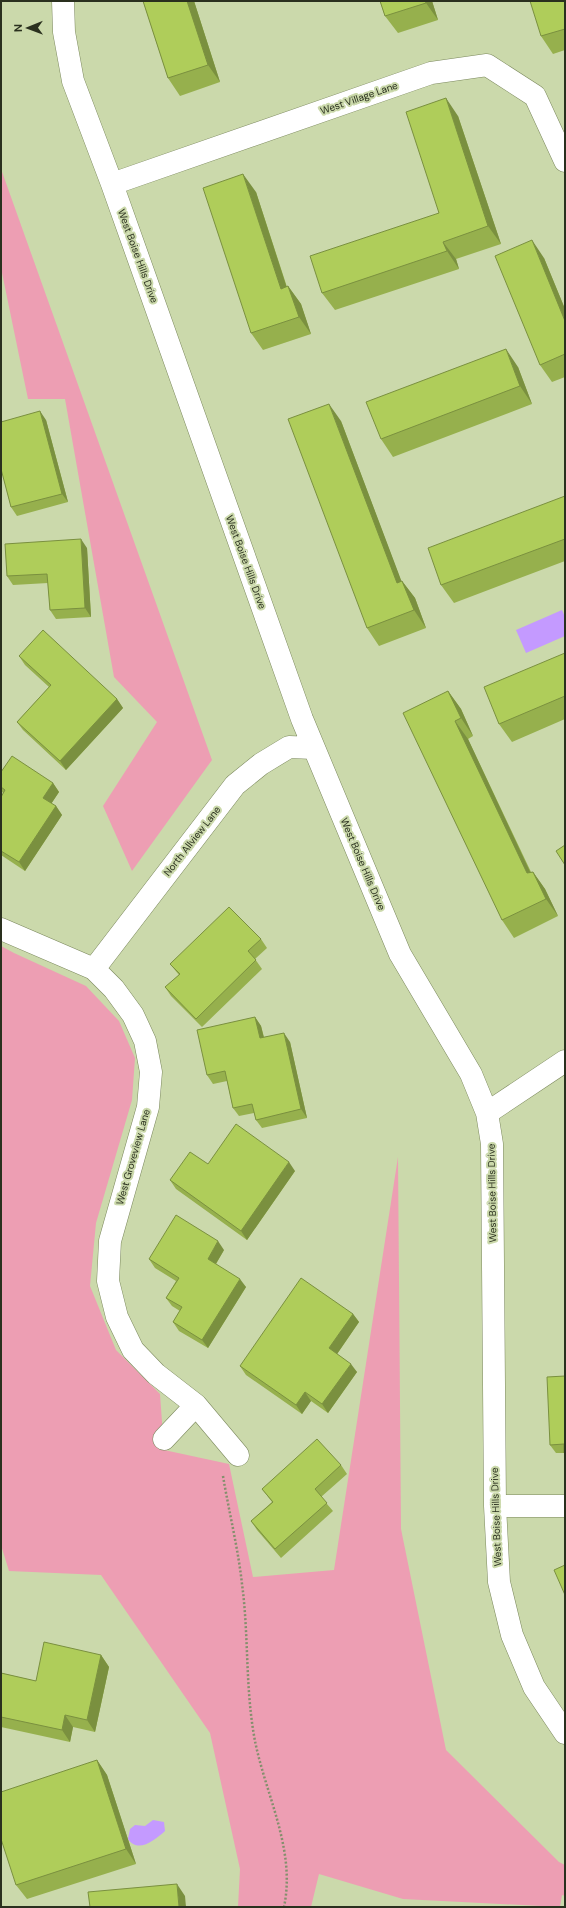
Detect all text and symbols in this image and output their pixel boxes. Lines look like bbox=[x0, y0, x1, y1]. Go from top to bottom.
north arrow bbox=[8, 8, 48, 48]
text: N bbox=[11, 24, 25, 32]
street label: West Village Lane bbox=[319, 79, 400, 117]
street label: West Boise Hills Drive bbox=[115, 207, 161, 305]
street label: West Boise Hills Drive bbox=[223, 513, 269, 611]
street label: North Allview Lane bbox=[161, 803, 224, 879]
street label: West Boise Hills Drive bbox=[338, 816, 388, 912]
street label: West Groveview Lane bbox=[113, 1107, 153, 1206]
street label: West Boise Hills Drive bbox=[485, 1143, 499, 1243]
street label: West Boise Hills Drive bbox=[488, 1467, 504, 1567]

